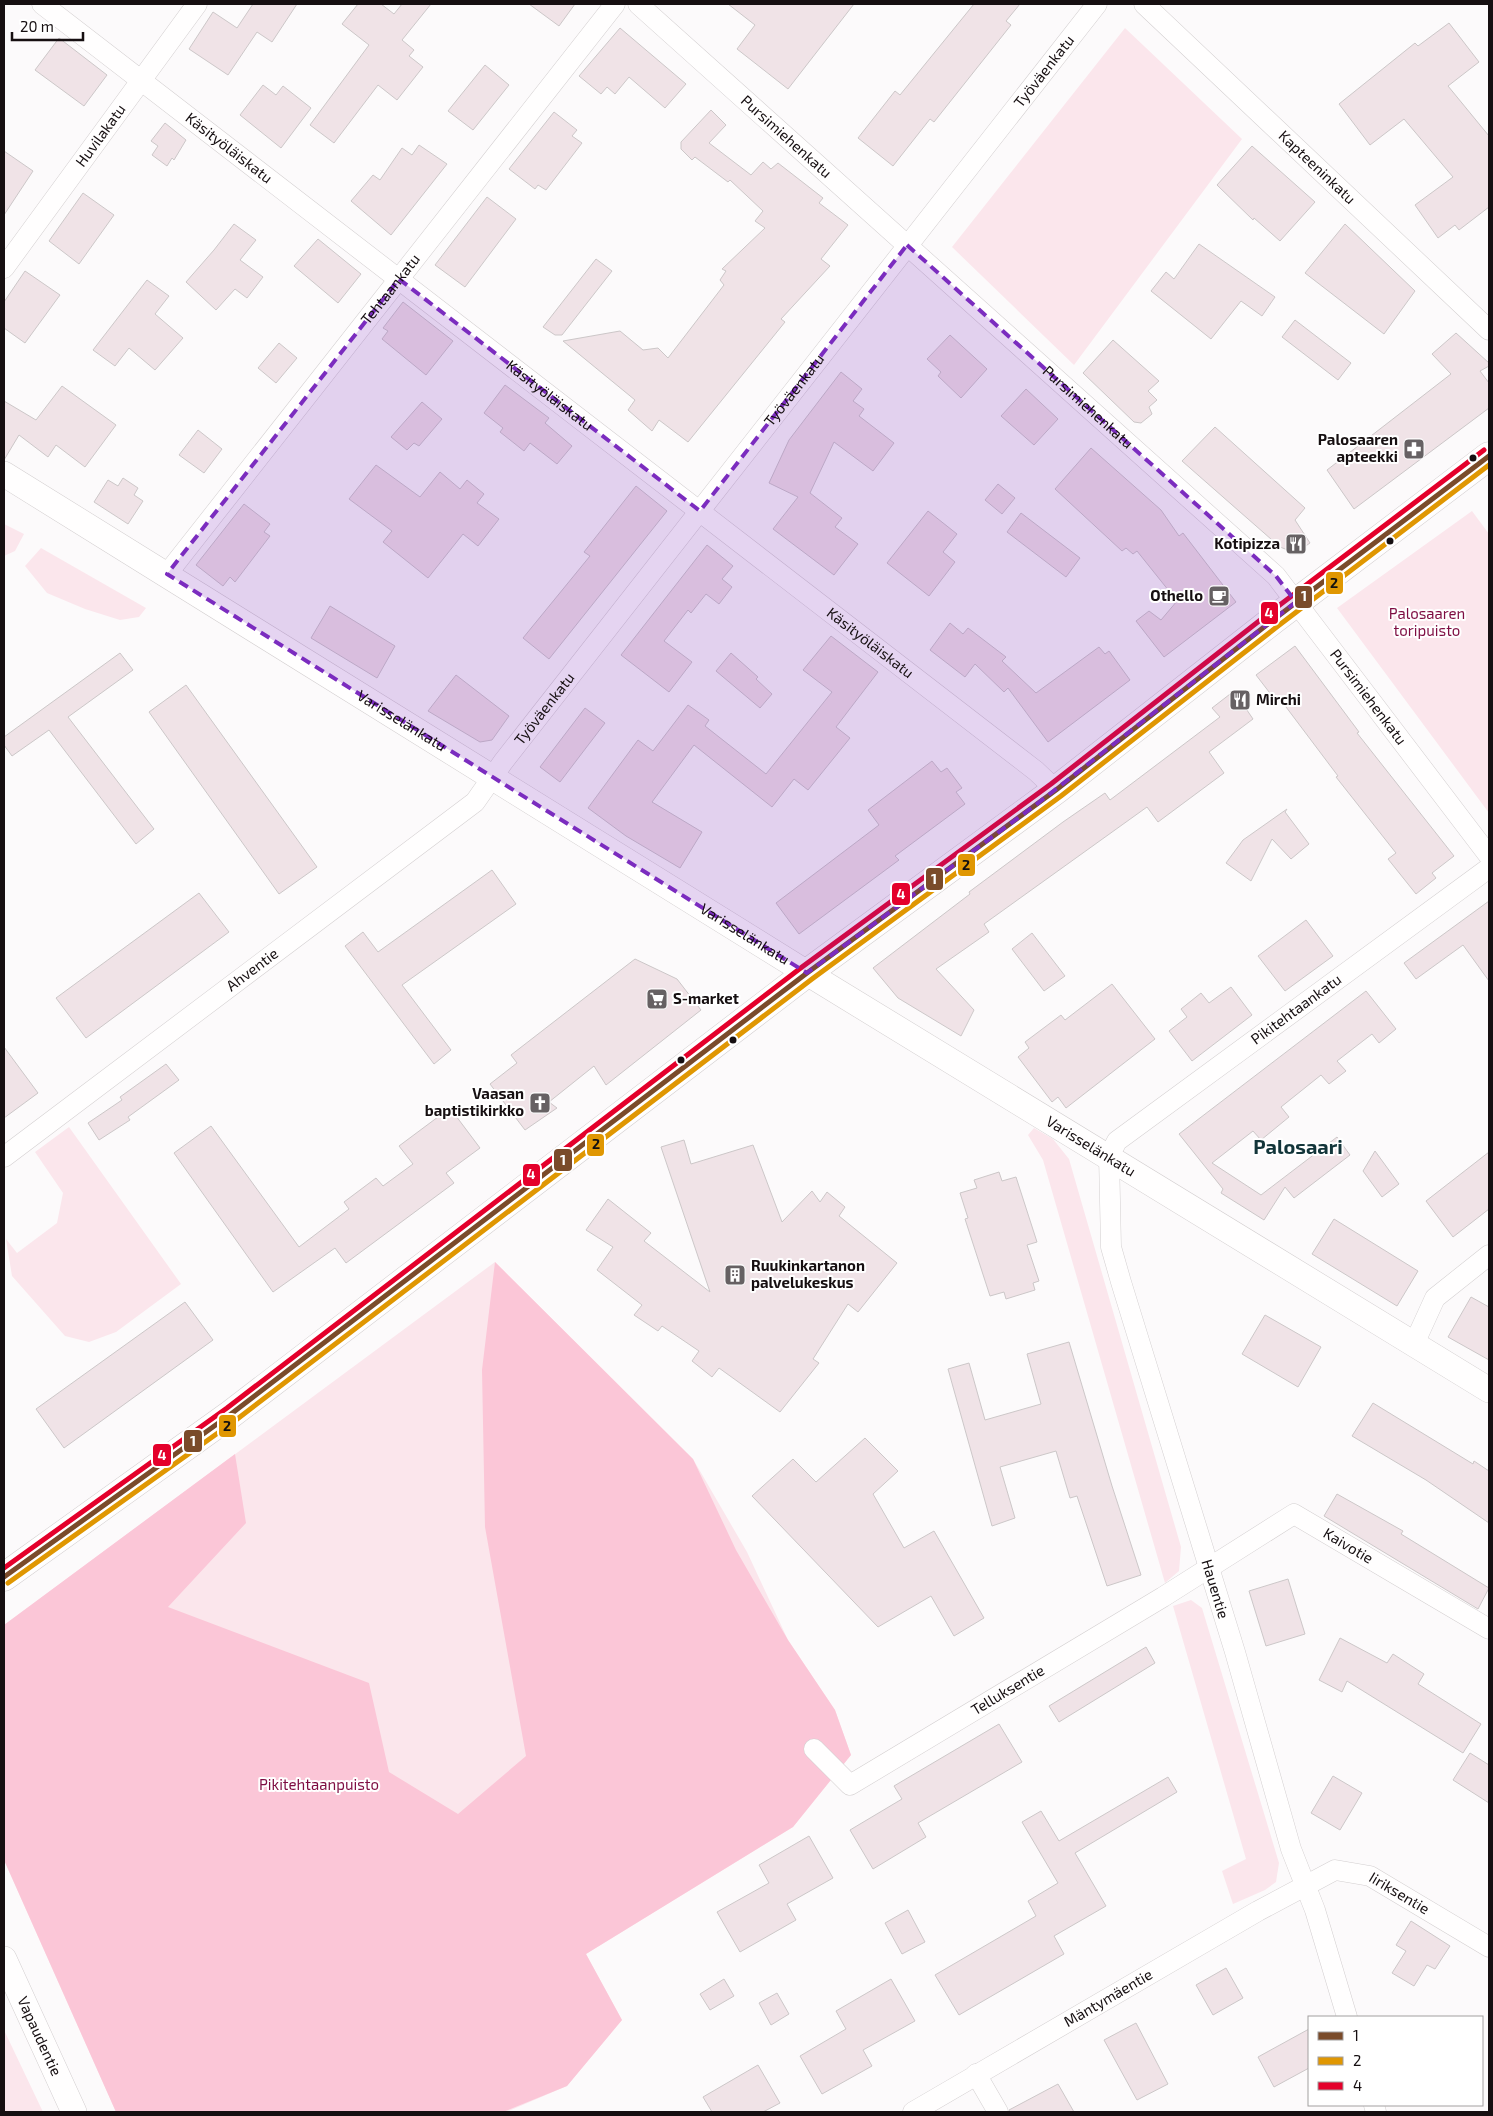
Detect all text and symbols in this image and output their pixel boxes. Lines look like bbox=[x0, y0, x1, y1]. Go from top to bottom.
scale bar bbox=[12, 10, 84, 42]
text: 20 m bbox=[20, 17, 54, 35]
street label: Työväenkatu bbox=[1009, 31, 1077, 111]
street label: Pursimiehenkatu bbox=[738, 91, 836, 181]
street label: Huvilakatu bbox=[71, 100, 129, 170]
street label: Käsityöläiskatu bbox=[182, 108, 276, 187]
street label: Kapteeninkatu bbox=[1276, 126, 1360, 207]
street label: Tehtaankatu bbox=[357, 250, 423, 328]
street label: Työväenkatu bbox=[760, 350, 828, 429]
street label: Käsityöläiskatu bbox=[503, 356, 597, 434]
street label: Pursimiehenkatu bbox=[1039, 361, 1137, 452]
place label: Palosaaren apteekki bbox=[1318, 430, 1398, 465]
pharmacy icon: Palosaaren apteekki bbox=[1402, 437, 1426, 461]
unlabelled marker bbox=[1468, 453, 1478, 463]
restaurant icon: Kotipizza bbox=[1284, 532, 1308, 556]
place label: Kotipizza bbox=[1214, 534, 1280, 552]
unlabelled marker bbox=[1385, 536, 1395, 546]
line badge: 2 bbox=[1325, 571, 1344, 595]
text: 2 bbox=[1330, 574, 1338, 591]
cafe icon: Othello bbox=[1207, 584, 1231, 608]
line badge: 1 bbox=[1294, 585, 1313, 609]
place label: Othello bbox=[1150, 586, 1203, 604]
text: 1 bbox=[1301, 587, 1307, 604]
line badge: 4 bbox=[1260, 601, 1279, 625]
street label: Käsityöläiskatu bbox=[824, 603, 918, 681]
text: 4 bbox=[1265, 604, 1274, 621]
park label: Palosaaren toripuisto bbox=[1389, 604, 1465, 639]
street label: Pursimiehenkatu bbox=[1327, 645, 1411, 748]
street label: Työväenkatu bbox=[510, 669, 578, 748]
street label: Varisselänkatu bbox=[354, 686, 450, 755]
restaurant icon: Mirchi bbox=[1228, 688, 1252, 712]
place label: Mirchi bbox=[1256, 690, 1301, 708]
line badge: 2 bbox=[957, 853, 976, 877]
text: 2 bbox=[962, 856, 970, 873]
line badge: 1 bbox=[925, 867, 944, 891]
text: 1 bbox=[931, 870, 937, 887]
line badge: 4 bbox=[891, 882, 911, 906]
text: 4 bbox=[897, 885, 906, 902]
street label: Varisselänkatu bbox=[697, 899, 793, 968]
street label: Ahventie bbox=[222, 944, 281, 994]
street label: Pikitehtaankatu bbox=[1247, 970, 1344, 1048]
supermarket icon: S-market bbox=[645, 987, 669, 1011]
place label: S-market bbox=[673, 989, 739, 1007]
unlabelled marker bbox=[728, 1035, 738, 1045]
unlabelled marker bbox=[676, 1055, 686, 1065]
place label: Vaasan baptistikirkko bbox=[425, 1084, 524, 1119]
church icon: Vaasan baptistikirkko bbox=[528, 1091, 552, 1115]
street label: Varisselänkatu bbox=[1043, 1111, 1139, 1180]
line badge: 2 bbox=[586, 1133, 605, 1157]
district label: Palosaari bbox=[1253, 1134, 1343, 1158]
text: 2 bbox=[592, 1135, 600, 1152]
line badge: 1 bbox=[553, 1148, 573, 1172]
text: 1 bbox=[560, 1151, 566, 1168]
line badge: 4 bbox=[522, 1163, 541, 1187]
text: 4 bbox=[527, 1165, 536, 1182]
place label: Ruukinkartanon palvelukeskus bbox=[751, 1256, 865, 1291]
building icon: Ruukinkartanon palvelukeskus bbox=[723, 1263, 747, 1287]
line badge: 2 bbox=[218, 1414, 237, 1438]
text: 2 bbox=[223, 1417, 231, 1434]
line badge: 1 bbox=[183, 1429, 203, 1453]
text: 1 bbox=[190, 1432, 196, 1449]
line badge: 4 bbox=[152, 1443, 172, 1467]
text: 4 bbox=[158, 1446, 167, 1463]
street label: Kaivotie bbox=[1321, 1523, 1377, 1567]
street label: Hauentie bbox=[1198, 1557, 1233, 1621]
street label: Telluksentie bbox=[967, 1660, 1047, 1718]
park label: Pikitehtaanpuisto bbox=[259, 1775, 379, 1793]
street label: Iiriksentie bbox=[1366, 1868, 1433, 1917]
street label: Mäntymäentie bbox=[1060, 1965, 1155, 2030]
street label: Vapaudentie bbox=[14, 1993, 66, 2078]
legend bbox=[1308, 2016, 1483, 2106]
text: 1 bbox=[1353, 2026, 1359, 2044]
text: 2 bbox=[1353, 2051, 1361, 2069]
text: 4 bbox=[1353, 2076, 1362, 2094]

